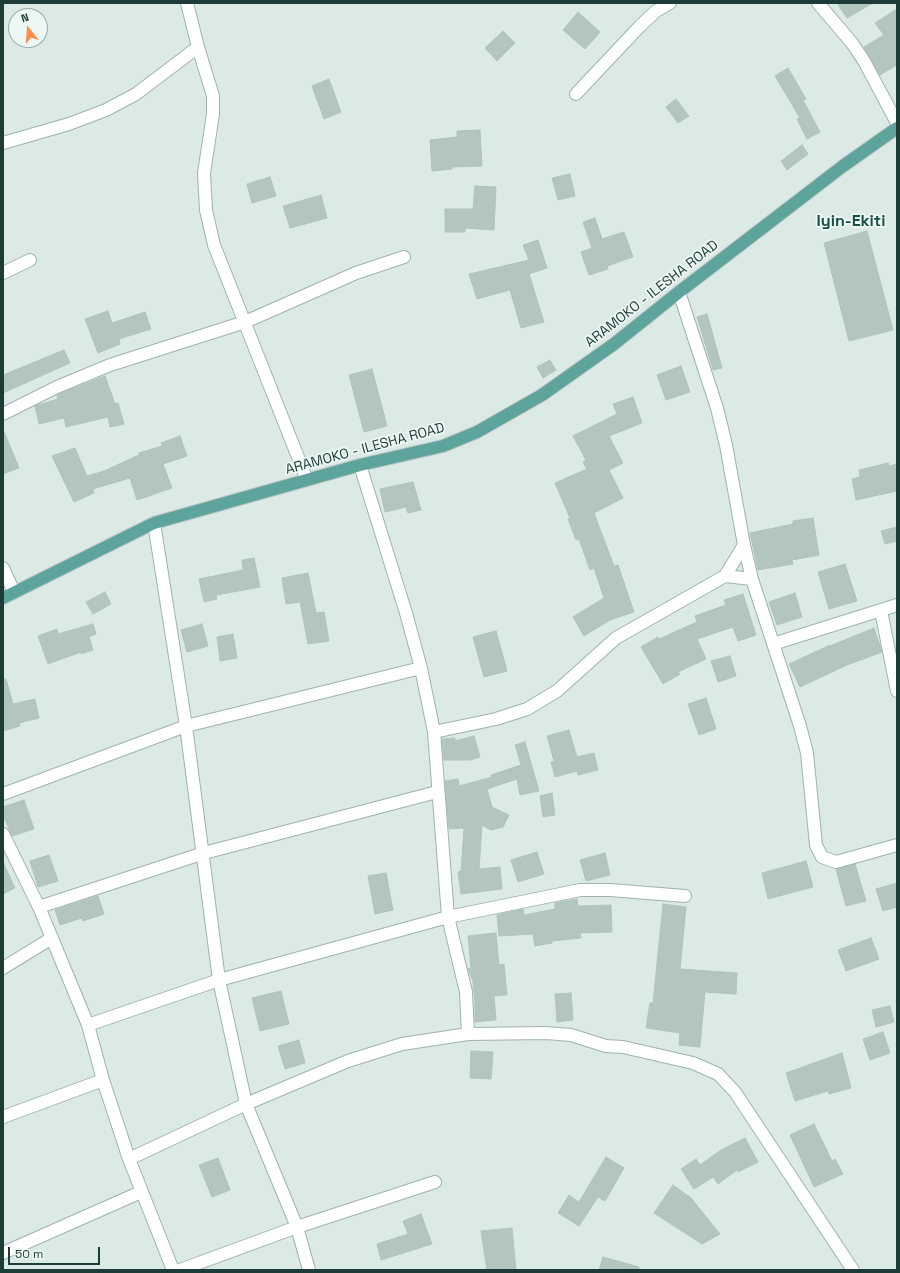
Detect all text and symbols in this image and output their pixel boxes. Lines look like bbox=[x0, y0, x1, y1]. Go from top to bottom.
north arrow bbox=[8, 8, 48, 48]
text: N bbox=[19, 10, 30, 25]
district label: Iyin-Ekiti bbox=[817, 212, 885, 232]
street label: ARAMOKO - ILESHA ROAD bbox=[582, 237, 722, 351]
street label: ARAMOKO - ILESHA ROAD bbox=[283, 420, 447, 478]
scale bar bbox=[10, 1239, 102, 1265]
text: 50 m bbox=[15, 1246, 43, 1262]

